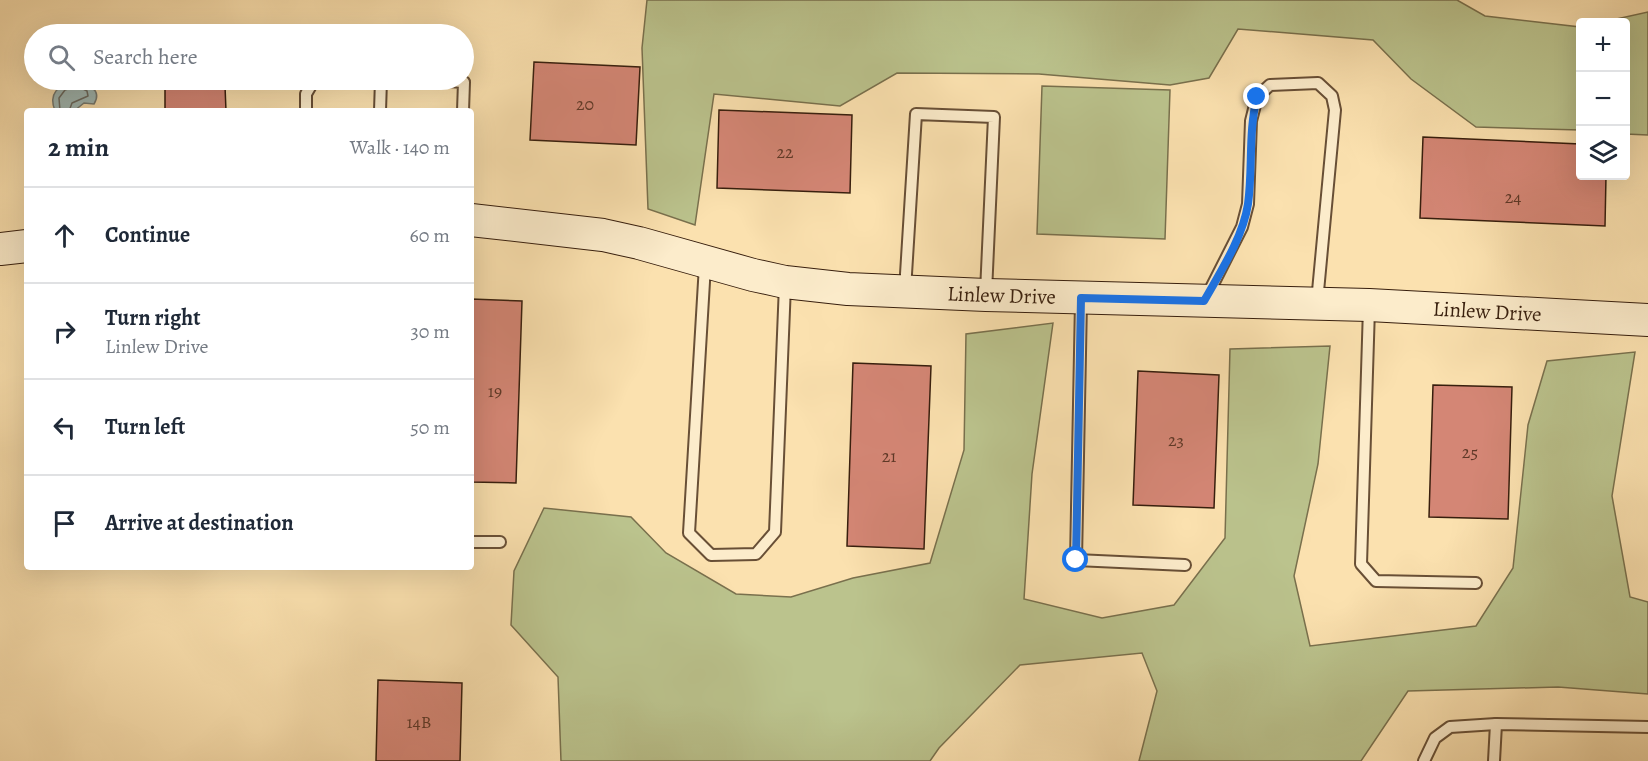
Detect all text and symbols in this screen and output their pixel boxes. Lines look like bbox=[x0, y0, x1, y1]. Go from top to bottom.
map controls bbox=[1576, 18, 1630, 180]
button: + bbox=[1576, 18, 1630, 72]
search box bbox=[24, 24, 474, 90]
icon: search bbox=[45, 41, 78, 74]
text: Search here bbox=[93, 42, 198, 72]
button: − bbox=[1576, 72, 1630, 126]
route end bbox=[1243, 83, 1269, 109]
house number: 20 bbox=[576, 92, 594, 116]
button: layers bbox=[1576, 126, 1630, 180]
text: 2 min bbox=[48, 130, 109, 165]
text: Walk · 140 m bbox=[350, 134, 450, 161]
house number: 22 bbox=[776, 140, 794, 164]
house number: 24 bbox=[1505, 185, 1521, 209]
icon: ahead bbox=[48, 219, 81, 252]
text: Continue bbox=[105, 220, 190, 250]
text: 60 m bbox=[410, 222, 450, 249]
street label: Linlew Drive bbox=[947, 279, 1056, 311]
street label: Linlew Drive bbox=[1432, 294, 1542, 328]
text: Turn right bbox=[105, 303, 201, 333]
icon: right bbox=[48, 315, 81, 348]
text: 30 m bbox=[410, 318, 450, 345]
text: Linlew Drive bbox=[105, 333, 209, 360]
house number: 19 bbox=[488, 379, 502, 403]
icon: left bbox=[48, 411, 81, 444]
text: Turn left bbox=[105, 412, 185, 442]
text: 50 m bbox=[410, 414, 450, 441]
house number: 23 bbox=[1168, 428, 1184, 452]
house number: 25 bbox=[1462, 440, 1478, 464]
house number: 21 bbox=[882, 444, 896, 468]
icon: arrive bbox=[48, 507, 81, 540]
text: Arrive at destination bbox=[105, 508, 294, 538]
route start bbox=[1062, 546, 1088, 572]
house number: 14B bbox=[406, 710, 432, 734]

